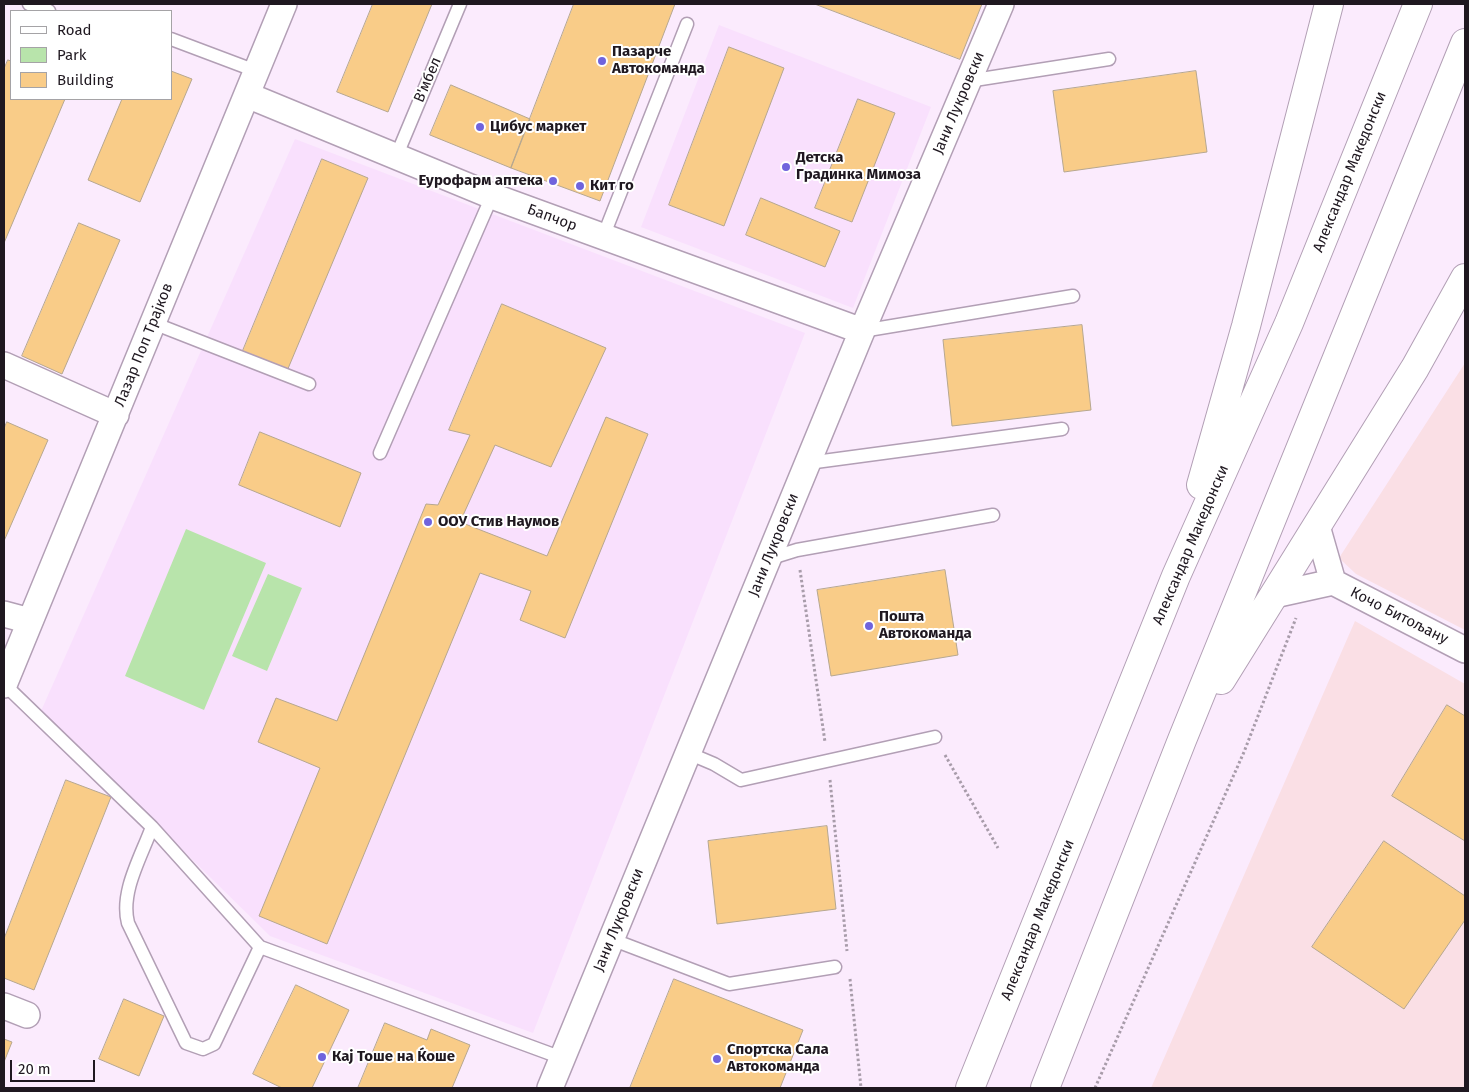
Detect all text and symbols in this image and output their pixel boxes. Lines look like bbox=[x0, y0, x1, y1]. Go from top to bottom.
legend bbox=[10, 10, 172, 100]
text: Road bbox=[57, 21, 92, 39]
place label: Пазарче Автокоманда bbox=[612, 43, 705, 78]
text: Park bbox=[57, 46, 87, 64]
street label: Јани Лукровски bbox=[929, 49, 989, 157]
street label: В'мбел bbox=[410, 55, 446, 105]
marker: Пазарче Автокоманда bbox=[596, 55, 608, 67]
text: Building bbox=[57, 71, 113, 89]
street label: Александар Македонски bbox=[1309, 89, 1391, 255]
place label: Цибус маркет bbox=[490, 118, 586, 136]
marker: Цибус маркет bbox=[474, 121, 486, 133]
place label: Детска Градинка Мимоза bbox=[796, 149, 921, 184]
marker: Детска Градинка Мимоза bbox=[780, 161, 792, 173]
place label: Еурофарм аптека bbox=[419, 172, 543, 190]
marker: Еурофарм аптека bbox=[547, 175, 559, 187]
place label: Кит го bbox=[590, 177, 634, 195]
marker: Кит го bbox=[574, 180, 586, 192]
street label: Бапчор bbox=[525, 201, 579, 235]
street label: Лазар Поп Трајков bbox=[111, 281, 177, 409]
street label: Александар Македонски bbox=[1149, 462, 1233, 628]
street label: Јани Лукровски bbox=[745, 491, 803, 599]
place label: ООУ Стив Наумов bbox=[438, 513, 559, 531]
marker: ООУ Стив Наумов bbox=[422, 516, 434, 528]
street label: Кочо Битољану bbox=[1347, 584, 1451, 648]
place label: Пошта Автокоманда bbox=[879, 608, 972, 643]
marker: Пошта Автокоманда bbox=[863, 620, 875, 632]
street label: Александар Македонски bbox=[997, 837, 1079, 1003]
street label: Јани Лукровски bbox=[590, 866, 648, 974]
place label: Спортска Сала Автокоманда bbox=[727, 1041, 829, 1076]
place label: Кај Тоше на Ќоше bbox=[332, 1048, 455, 1066]
scale bar bbox=[12, 1050, 98, 1082]
marker: Кај Тоше на Ќоше bbox=[316, 1051, 328, 1063]
marker: Спортска Сала Автокоманда bbox=[711, 1053, 723, 1065]
text: 20 m bbox=[18, 1060, 51, 1078]

